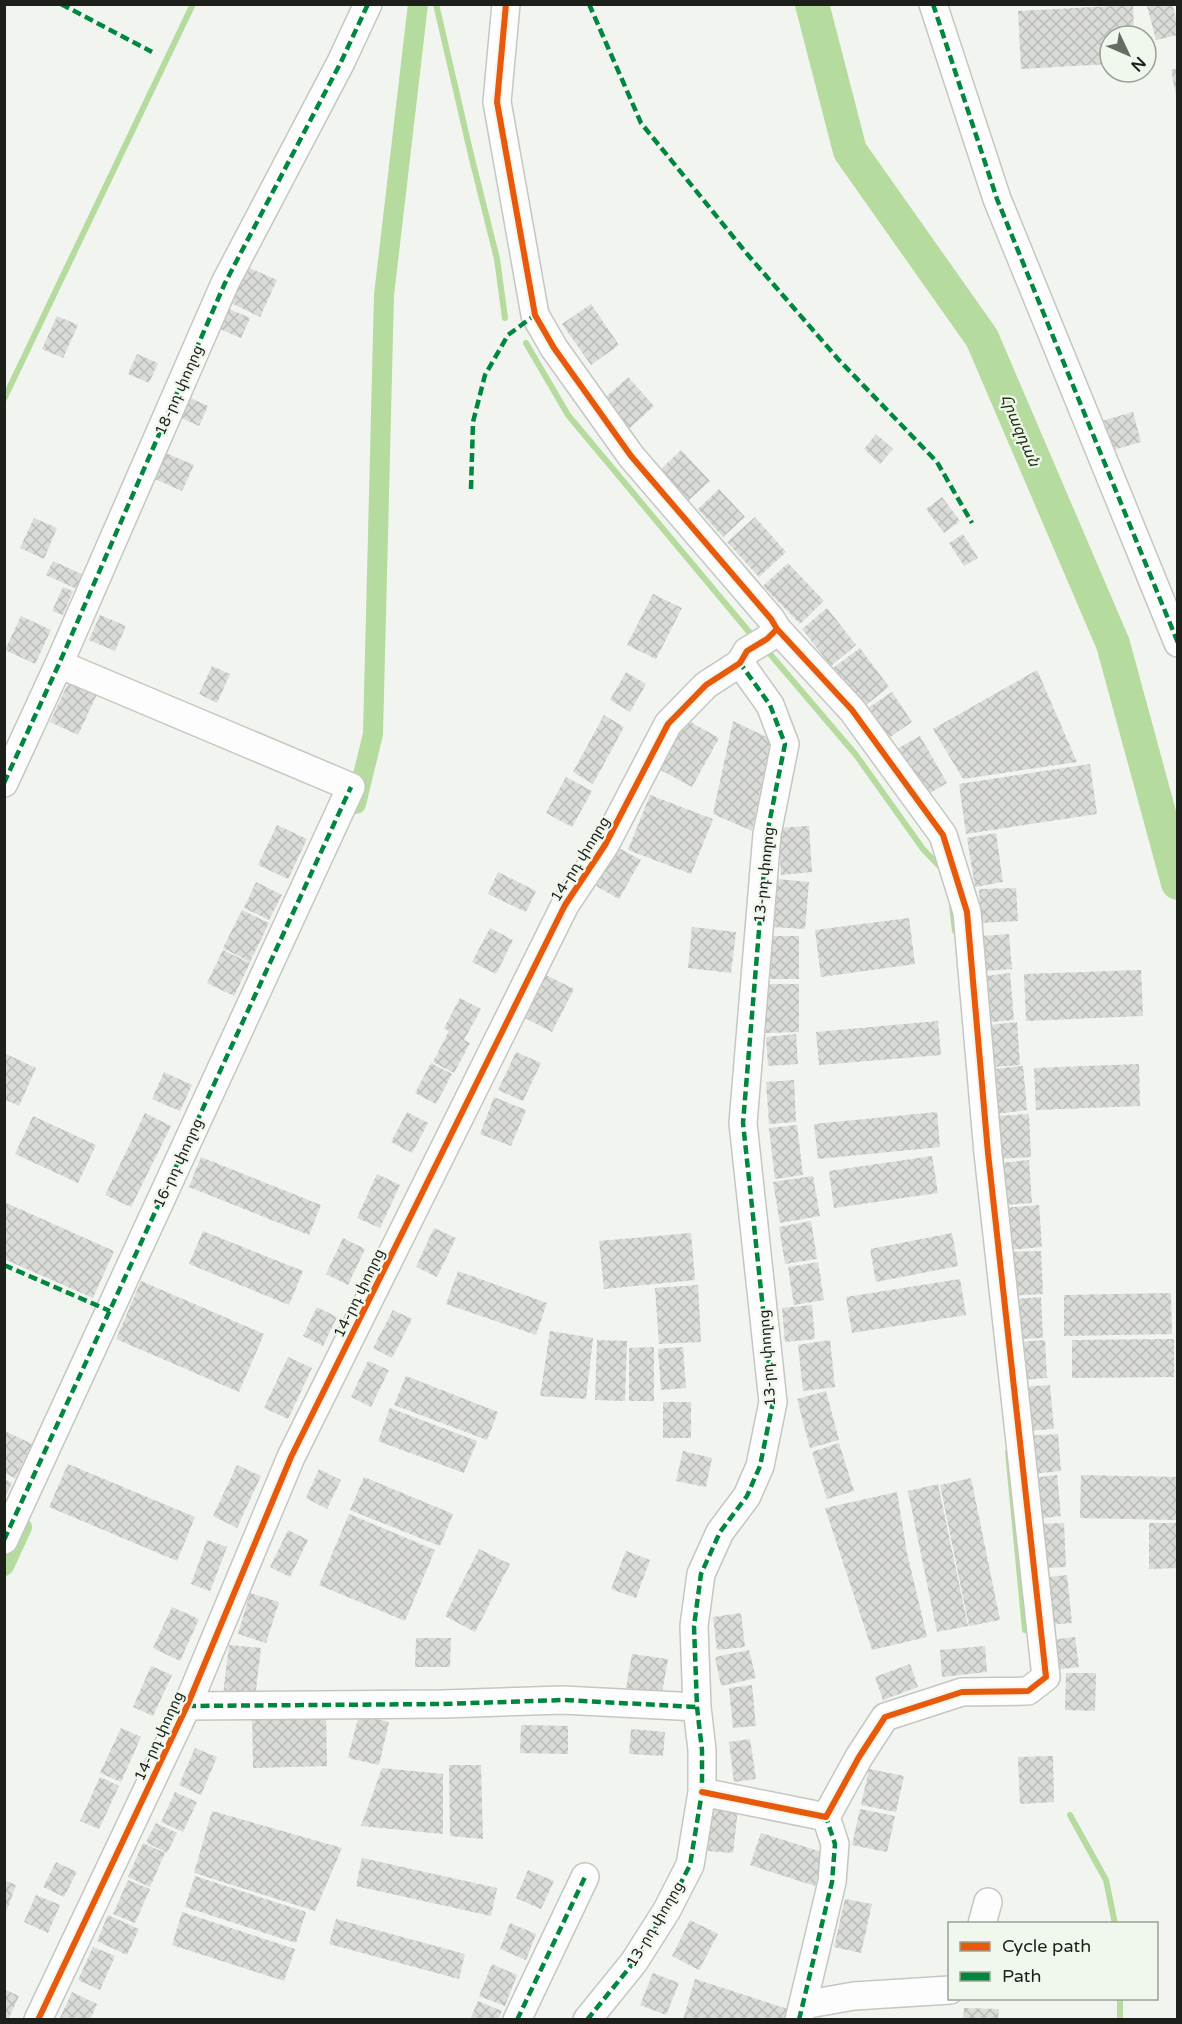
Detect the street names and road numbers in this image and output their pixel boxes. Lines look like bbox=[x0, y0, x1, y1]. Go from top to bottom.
street label: 18-րդ փողոց bbox=[151, 342, 207, 438]
street label: 14-րդ փողոց bbox=[547, 813, 613, 905]
street label: 13-րդ փողոց bbox=[750, 826, 778, 924]
street label: 16-րդ փողոց bbox=[149, 1115, 207, 1211]
street label: 14-րդ փողոց bbox=[330, 1245, 388, 1341]
street label: 13-րդ փողոց bbox=[755, 1309, 779, 1407]
street label: 14-րդ փողոց bbox=[130, 1688, 188, 1784]
street label: 13-րդ փողոց bbox=[622, 1878, 688, 1970]

